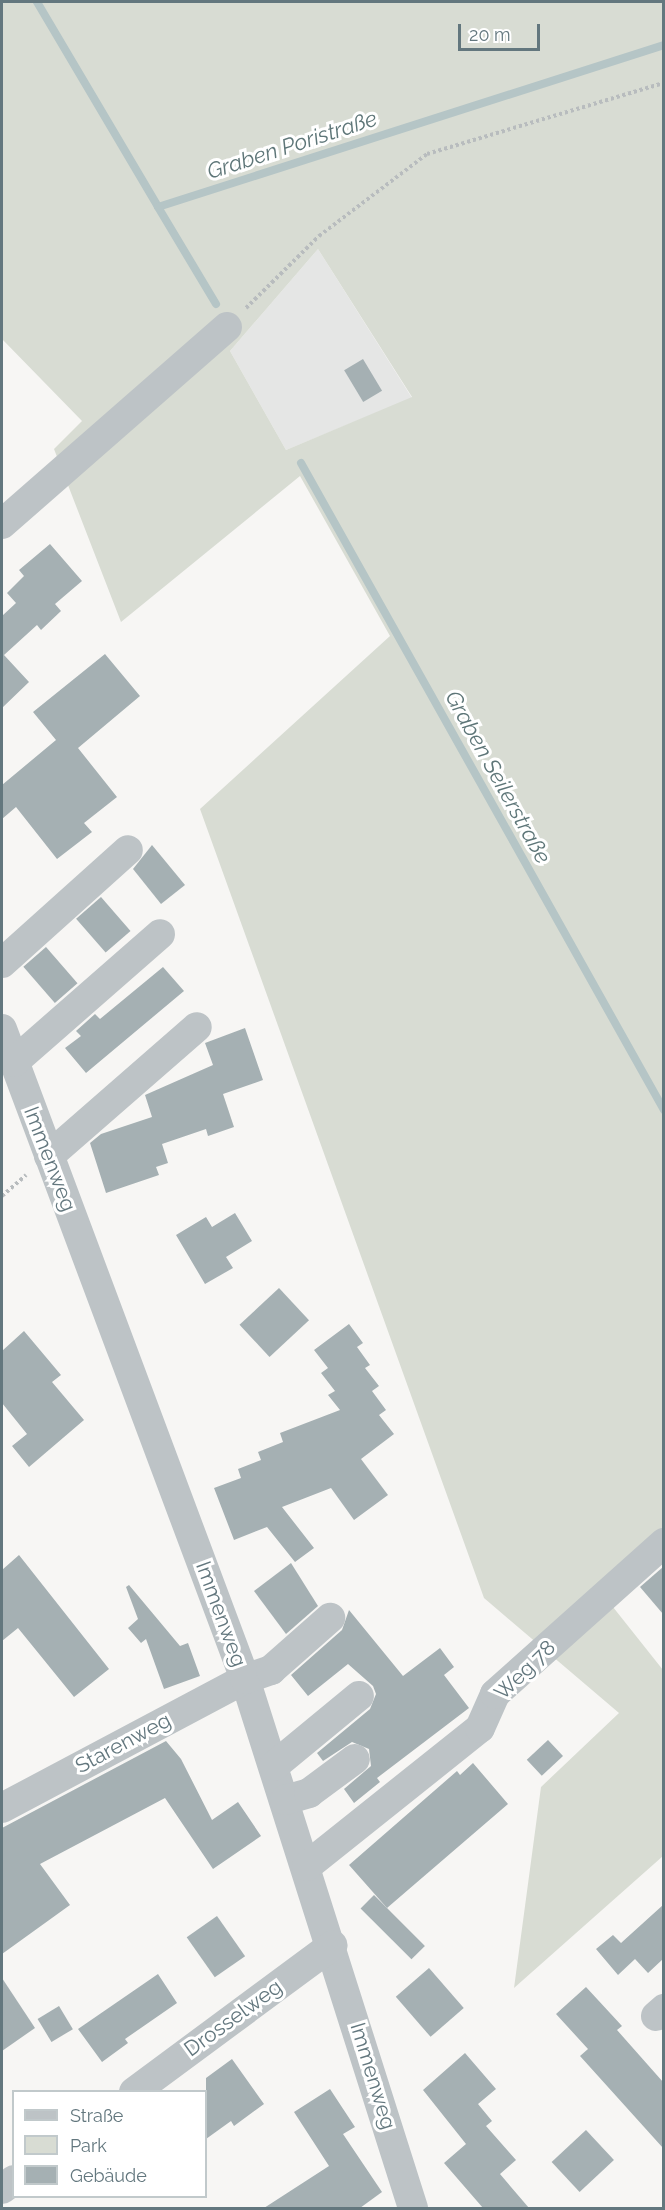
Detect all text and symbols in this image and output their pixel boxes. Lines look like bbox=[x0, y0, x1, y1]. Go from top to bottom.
scale bar bbox=[461, 12, 544, 50]
text: 20 m bbox=[469, 24, 511, 45]
water label: Graben Poristraße bbox=[204, 105, 380, 185]
water label: Graben Seilerstraße bbox=[440, 686, 556, 868]
street label: Immenweg bbox=[19, 1103, 81, 1215]
street label: Immenweg bbox=[190, 1558, 252, 1670]
street label: Weg 78 bbox=[489, 1635, 561, 1705]
street label: Starenweg bbox=[71, 1707, 175, 1779]
street label: Drosselweg bbox=[179, 1974, 287, 2062]
street label: Immenweg bbox=[345, 2020, 401, 2132]
legend bbox=[12, 2090, 207, 2198]
text: Straße bbox=[70, 2105, 123, 2126]
text: Park bbox=[70, 2135, 107, 2156]
text: Gebäude bbox=[70, 2165, 147, 2186]

